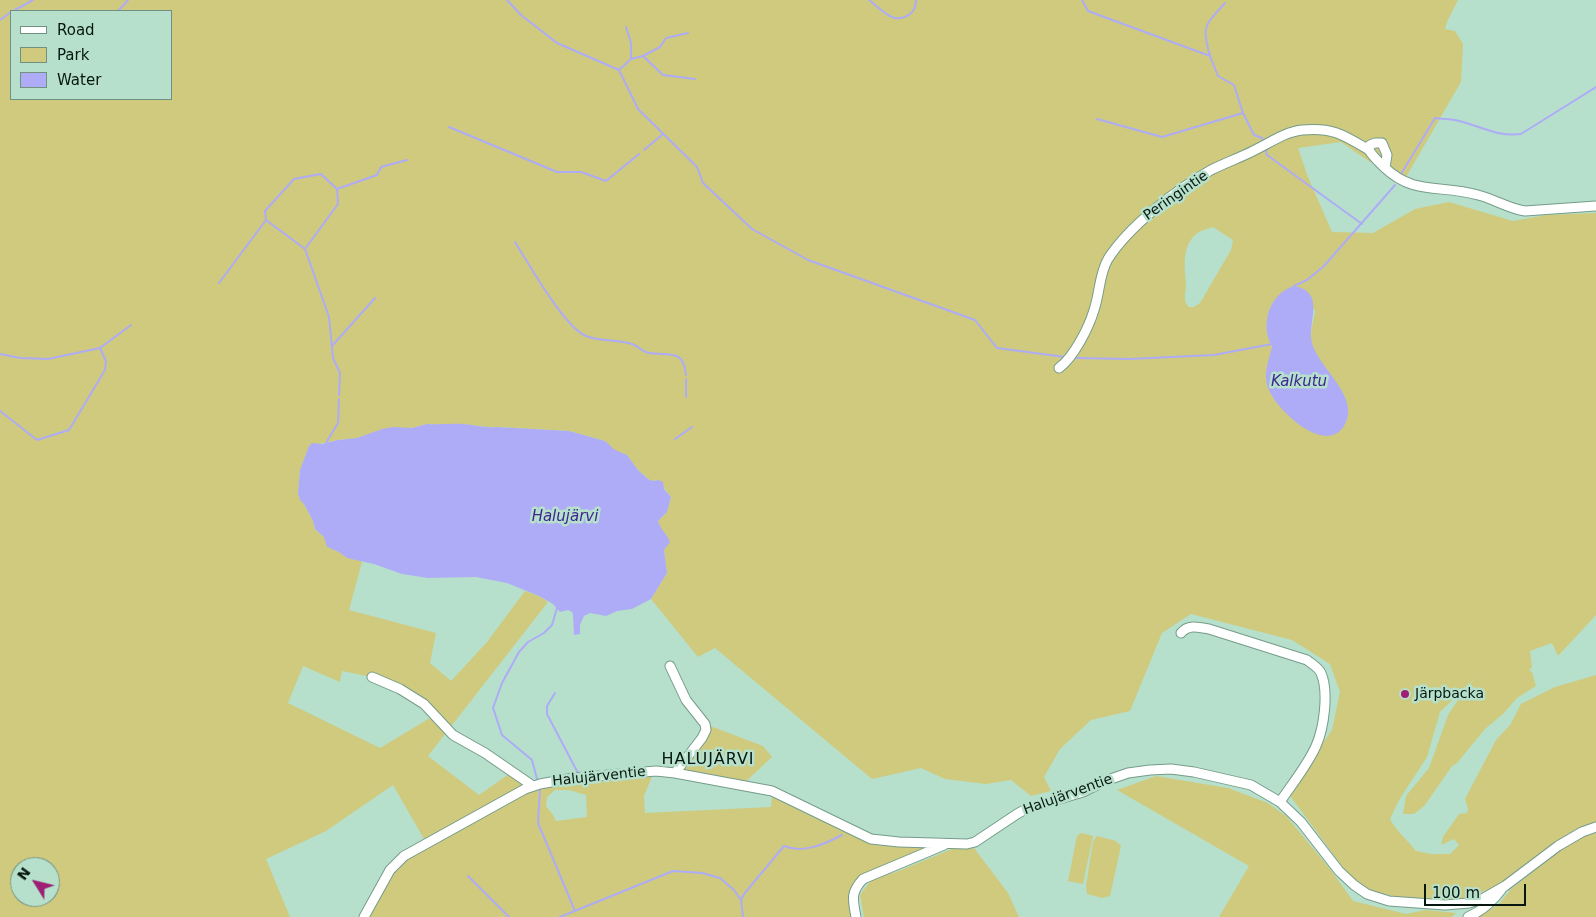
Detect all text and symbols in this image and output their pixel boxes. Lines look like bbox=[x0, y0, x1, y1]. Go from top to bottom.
legend bbox=[10, 10, 172, 100]
text: Road bbox=[57, 21, 95, 39]
text: Park bbox=[57, 46, 89, 64]
text: Water bbox=[57, 71, 101, 89]
street label: Peringintie bbox=[1141, 168, 1211, 224]
water label: Kalkutu bbox=[1271, 373, 1327, 391]
water label: Halujärvi bbox=[532, 508, 598, 526]
place label: Järpbacka bbox=[1415, 686, 1484, 702]
marker: Järpbacka bbox=[1399, 688, 1411, 700]
district label: HALUJÄRVI bbox=[660, 750, 756, 770]
street label: Halujärventie bbox=[551, 764, 647, 790]
street label: Halujärventie bbox=[1021, 771, 1115, 819]
north arrow bbox=[10, 857, 60, 907]
text: N bbox=[14, 864, 34, 883]
scale bar bbox=[1426, 874, 1528, 906]
text: 100 m bbox=[1432, 884, 1480, 902]

